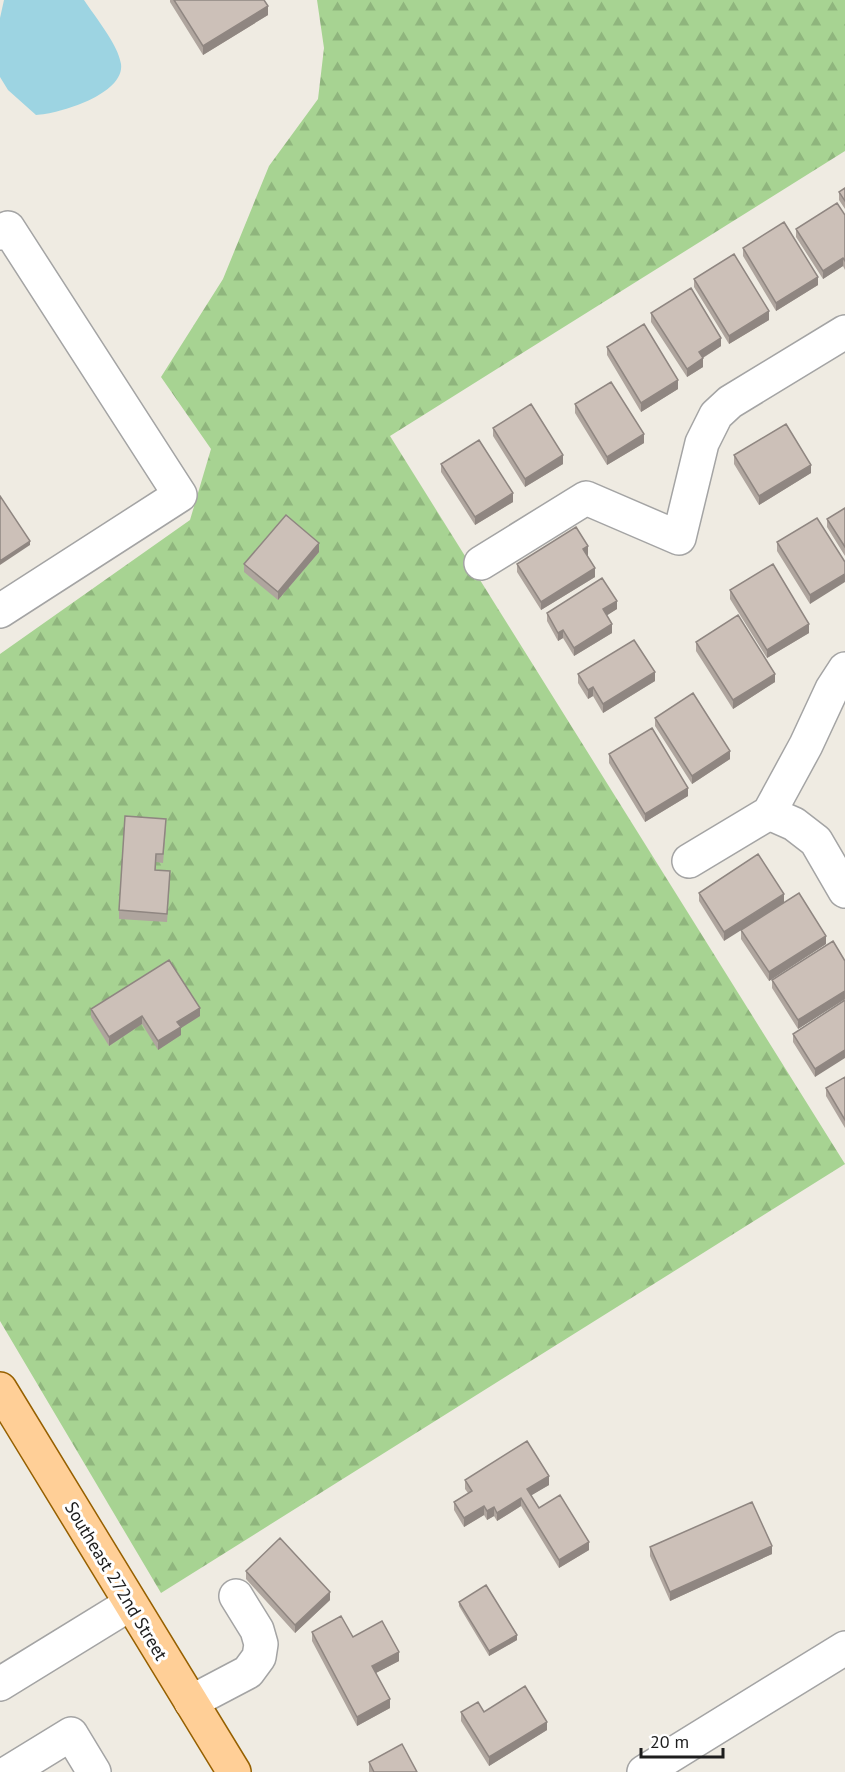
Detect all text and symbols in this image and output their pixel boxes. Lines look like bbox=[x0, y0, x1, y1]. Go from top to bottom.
street label: Southeast 272nd Street bbox=[60, 1497, 173, 1664]
scale bar bbox=[641, 1721, 724, 1759]
text: 20 m bbox=[650, 1730, 689, 1753]

